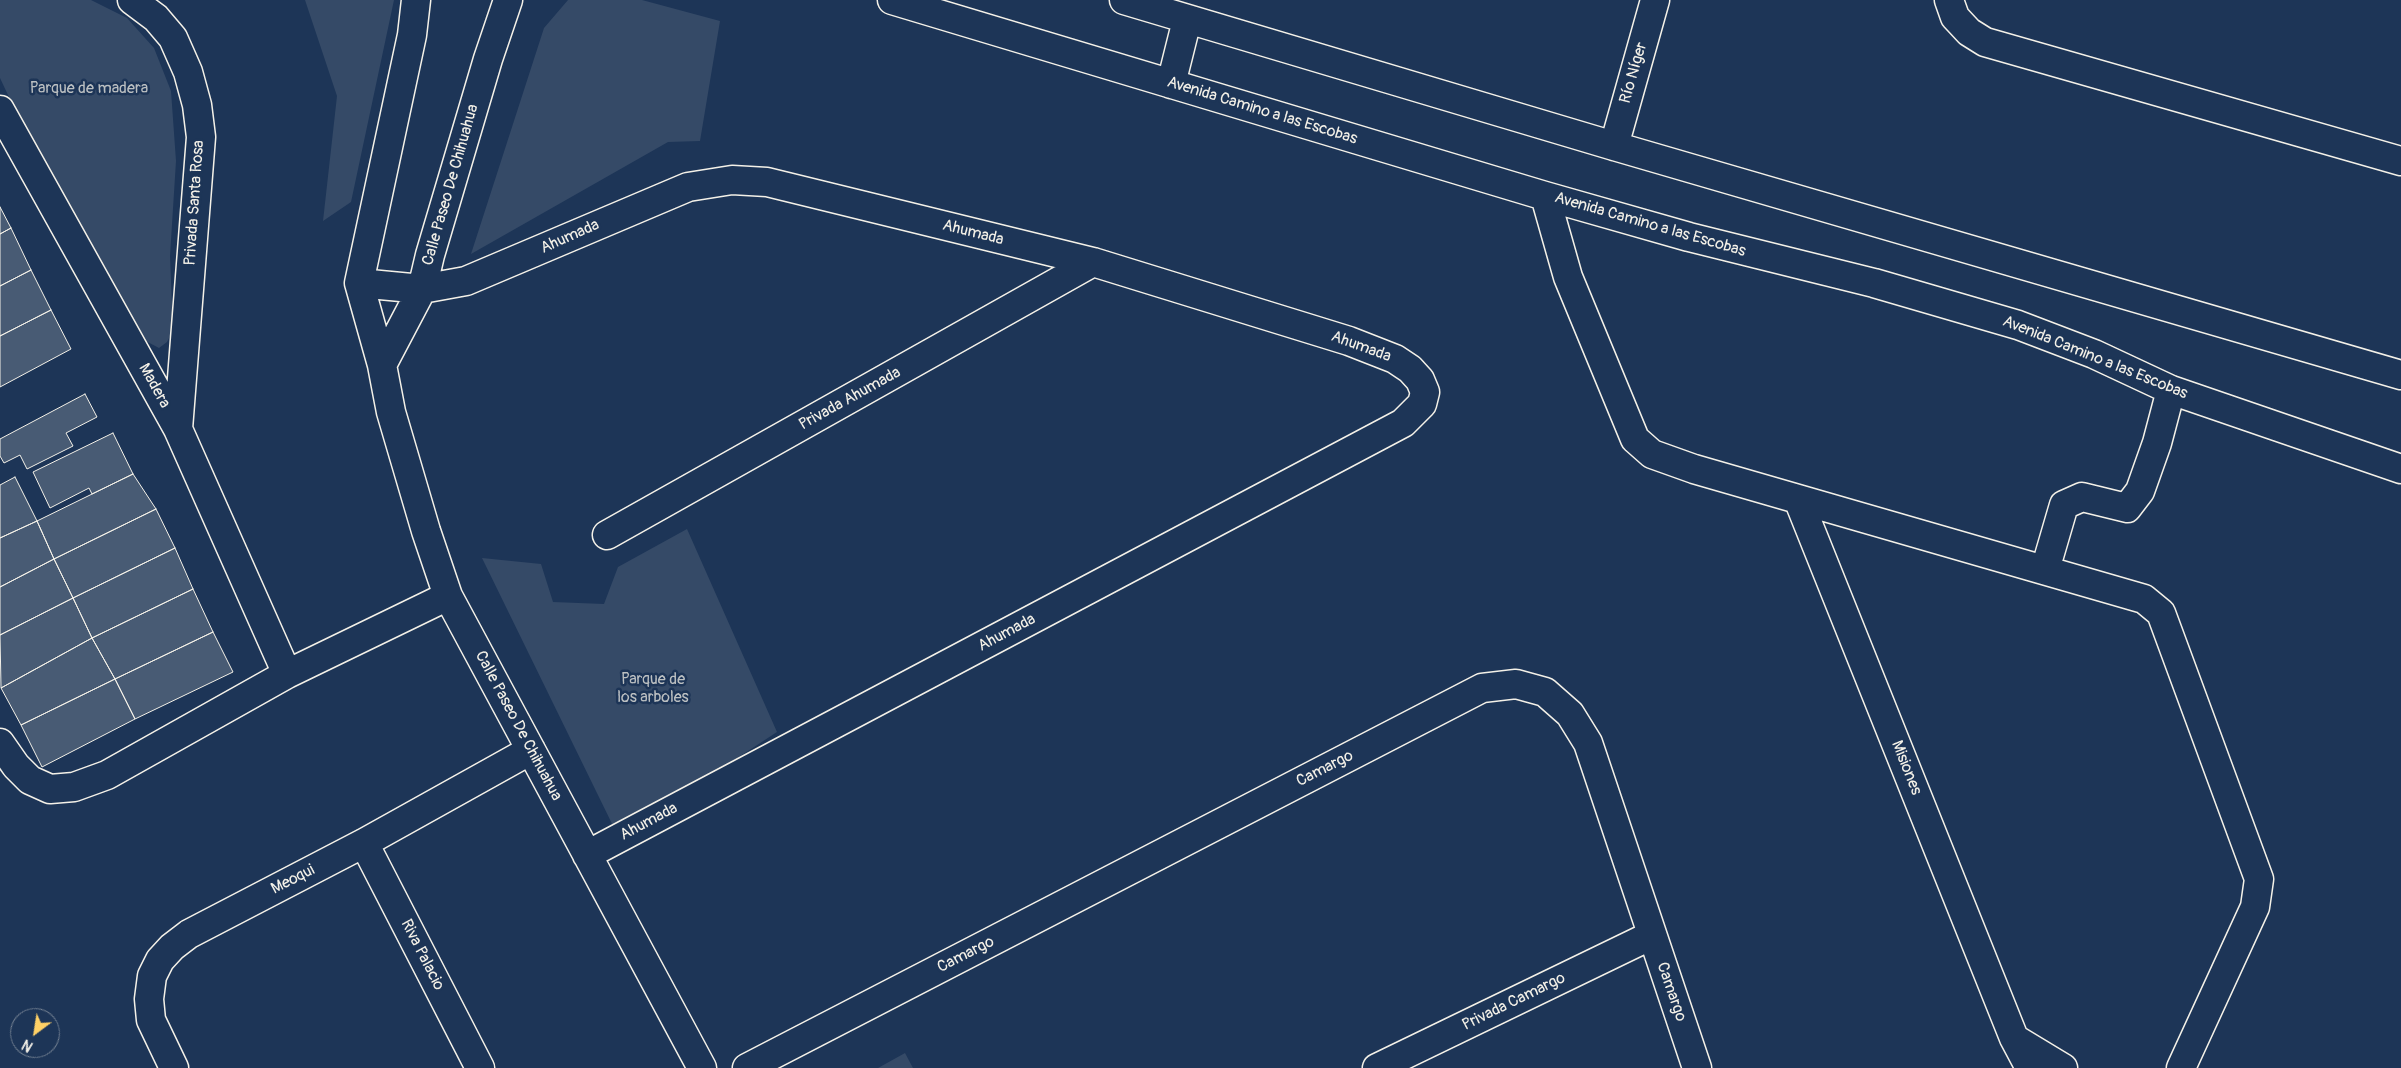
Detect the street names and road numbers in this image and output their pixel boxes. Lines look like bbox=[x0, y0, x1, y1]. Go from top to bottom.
street label: Río Níger bbox=[1616, 40, 1652, 106]
street label: Avenida Camino a las Escobas bbox=[1165, 73, 1359, 149]
street label: Calle Paseo De Chihuahua bbox=[419, 102, 483, 268]
street label: Privada Santa Rosa bbox=[181, 140, 209, 266]
street label: Avenida Camino a las Escobas bbox=[1552, 188, 1748, 262]
street label: Ahumada bbox=[538, 216, 602, 258]
street label: Ahumada bbox=[940, 216, 1006, 250]
street label: Avenida Camino a las Escobas bbox=[2000, 312, 2190, 404]
street label: Ahumada bbox=[1328, 327, 1394, 367]
street label: Madera bbox=[134, 360, 174, 412]
street label: Privada Ahumada bbox=[796, 363, 904, 435]
street label: Ahumada bbox=[975, 610, 1039, 656]
street label: Calle Paseo De Chihuahua bbox=[470, 648, 566, 804]
street label: Misiones bbox=[1886, 738, 1926, 798]
street label: Camargo bbox=[1293, 747, 1357, 791]
street label: Ahumada bbox=[617, 799, 681, 845]
street label: Meoqui bbox=[268, 861, 318, 899]
street label: Riva Palacio bbox=[396, 916, 448, 994]
street label: Camargo bbox=[934, 933, 998, 977]
street label: Camargo bbox=[1652, 960, 1690, 1024]
street label: Privada Camargo bbox=[1459, 969, 1569, 1035]

